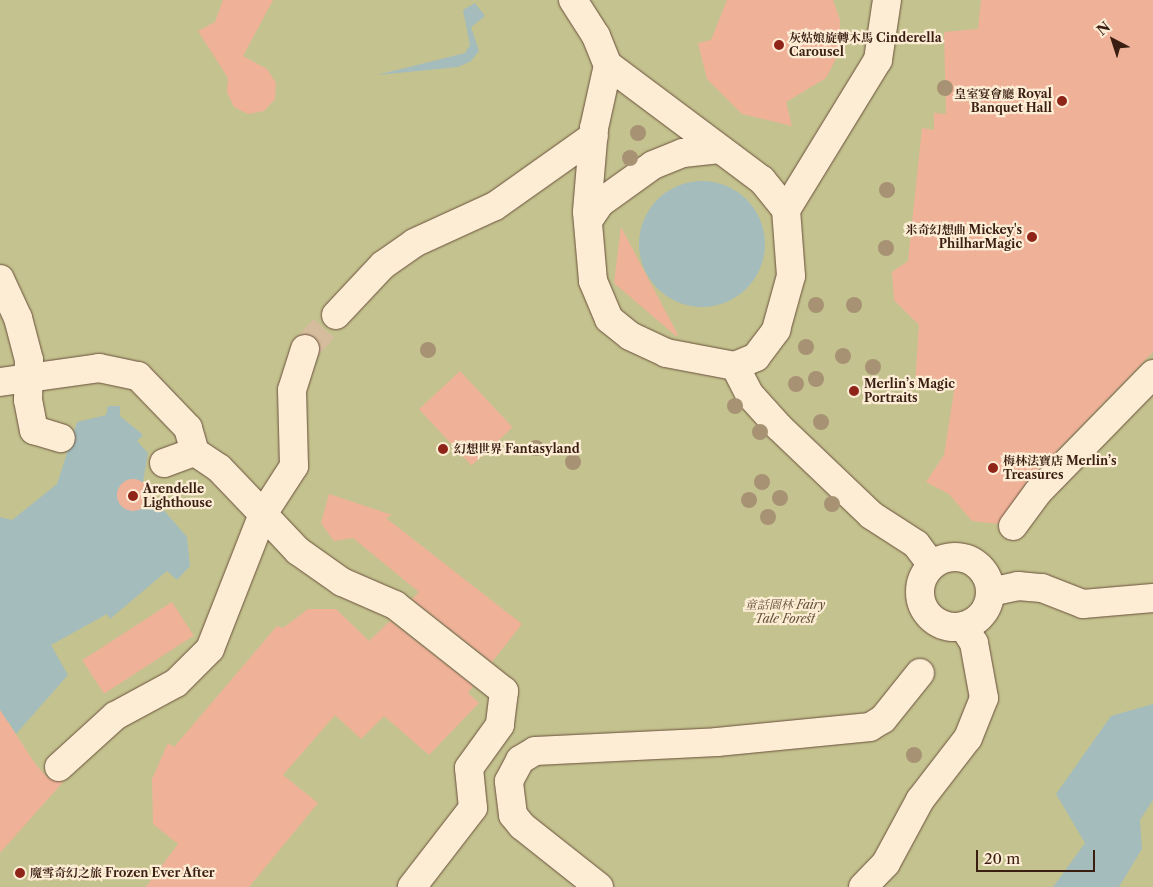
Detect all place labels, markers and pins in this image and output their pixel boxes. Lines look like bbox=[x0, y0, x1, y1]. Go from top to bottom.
place label: 灰姑娘旋轉木馬 Cinderella Carousel bbox=[789, 31, 942, 59]
marker: 灰姑娘旋轉木馬 Cinderella Carousel bbox=[773, 39, 785, 51]
place label: 皇室宴會廳 Royal Banquet Hall bbox=[954, 87, 1052, 115]
marker: 皇室宴會廳 Royal Banquet Hall bbox=[1056, 95, 1068, 107]
place label: 米奇幻想曲 Mickey's PhilharMagic bbox=[905, 223, 1022, 251]
marker: 米奇幻想曲 Mickey's PhilharMagic bbox=[1026, 231, 1038, 243]
place label: Merlin’s Magic Portraits bbox=[864, 377, 955, 405]
marker: Merlin’s Magic Portraits bbox=[848, 385, 860, 397]
marker: 幻想世界 Fantasyland bbox=[436, 442, 450, 456]
place label: 幻想世界 Fantasyland bbox=[454, 442, 580, 456]
place label: 梅林法寶店 Merlin’s Treasures bbox=[1003, 454, 1117, 482]
marker: 梅林法寶店 Merlin’s Treasures bbox=[987, 462, 999, 474]
place label: Arendelle Lighthouse bbox=[143, 482, 212, 510]
marker: Arendelle Lighthouse bbox=[127, 490, 139, 502]
place label: 魔雪奇幻之旅 Frozen Ever After bbox=[30, 866, 215, 880]
marker: 魔雪奇幻之旅 Frozen Ever After bbox=[14, 867, 26, 879]

